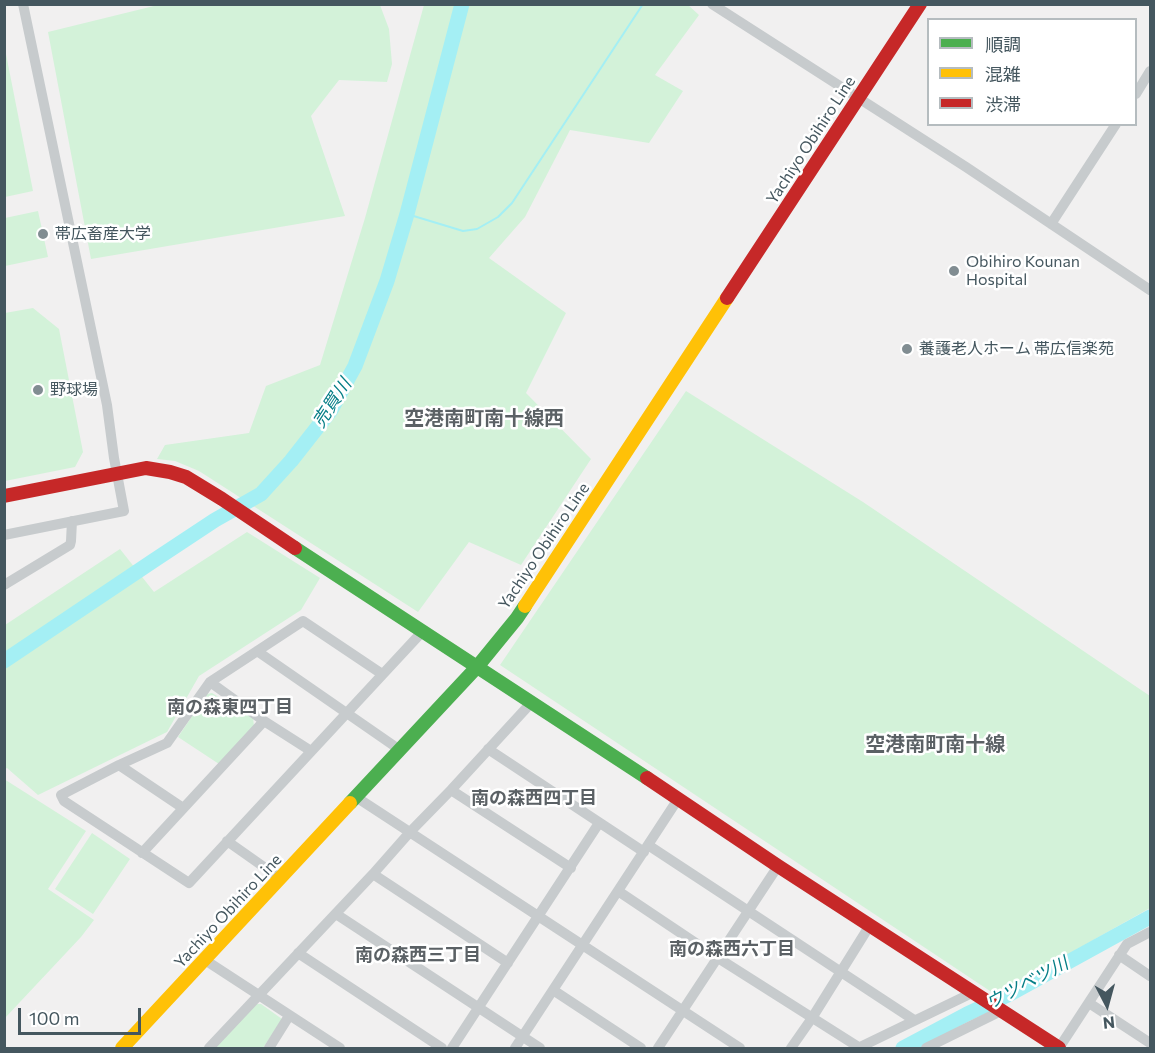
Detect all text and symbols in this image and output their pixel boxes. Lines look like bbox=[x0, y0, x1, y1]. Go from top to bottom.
legend bbox=[927, 18, 1137, 126]
text: 順調 bbox=[985, 33, 1021, 55]
text: 混雑 bbox=[985, 63, 1021, 85]
street label: Yachiyo Obihiro Line bbox=[762, 72, 860, 208]
text: 渋滞 bbox=[985, 93, 1021, 115]
place label: 帯広畜産大学 bbox=[55, 224, 151, 244]
marker: 帯広畜産大学 bbox=[36, 227, 50, 241]
place label: Obihiro Kounan Hospital bbox=[966, 252, 1080, 290]
marker: Obihiro Kounan Hospital bbox=[947, 264, 961, 278]
place label: 養護老人ホーム 帯広信楽苑 bbox=[919, 339, 1114, 359]
marker: 養護老人ホーム 帯広信楽苑 bbox=[900, 342, 914, 356]
water label: 売買川 bbox=[308, 374, 356, 432]
place label: 野球場 bbox=[50, 380, 98, 400]
marker: 野球場 bbox=[31, 383, 45, 397]
district label: 空港南町南十線西 bbox=[404, 406, 564, 430]
street label: Yachiyo Obihiro Line bbox=[495, 479, 593, 613]
district label: 南の森東四丁目 bbox=[167, 696, 293, 718]
district label: 空港南町南十線 bbox=[865, 732, 1005, 756]
district label: 南の森西四丁目 bbox=[471, 787, 597, 809]
street label: Yachiyo Obihiro Line bbox=[170, 850, 286, 972]
district label: 南の森西六丁目 bbox=[669, 938, 795, 960]
district label: 南の森西三丁目 bbox=[355, 944, 481, 966]
water label: ウツベツ川 bbox=[982, 952, 1072, 1014]
north arrow bbox=[1077, 975, 1137, 1035]
scale bar bbox=[21, 996, 144, 1034]
text: 100 m bbox=[29, 1007, 79, 1029]
text: N bbox=[1102, 1013, 1116, 1033]

